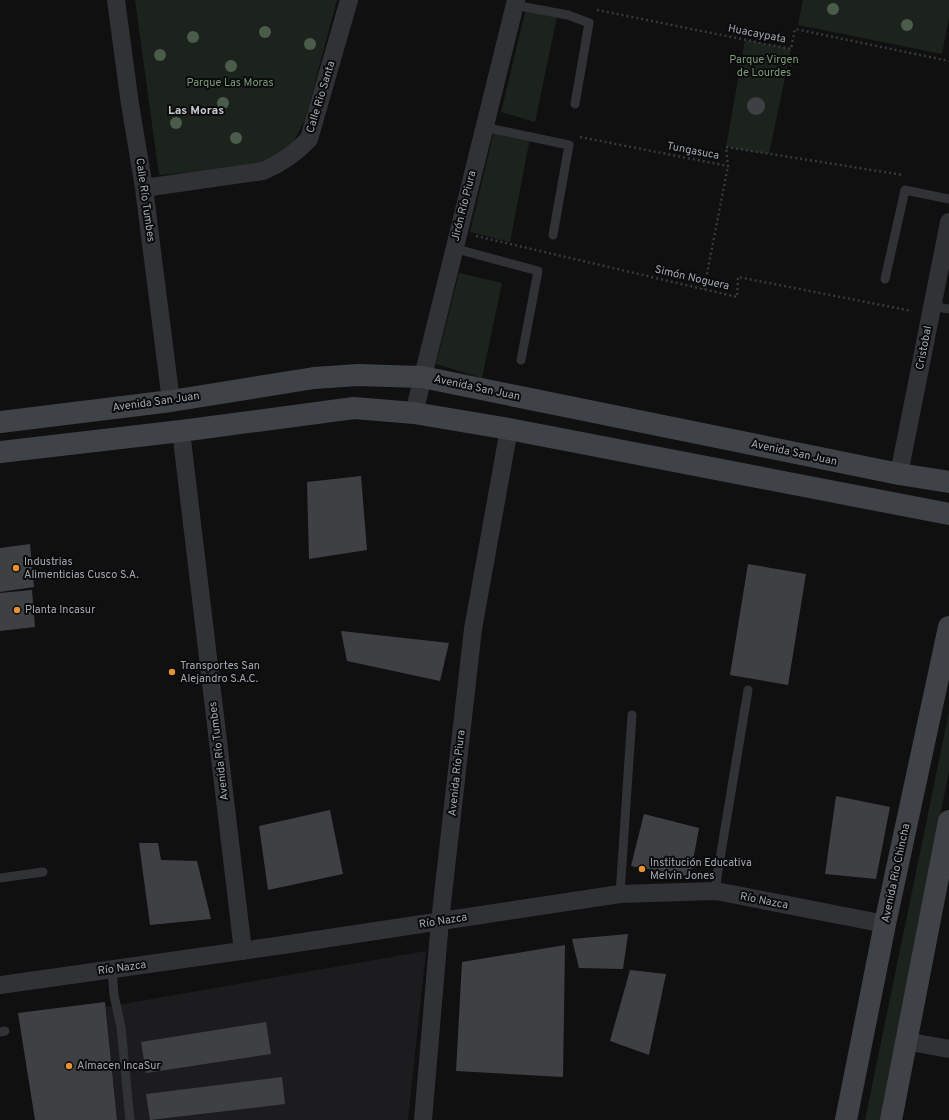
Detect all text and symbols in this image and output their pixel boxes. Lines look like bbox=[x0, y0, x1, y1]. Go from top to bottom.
street label: Huacaypata bbox=[727, 22, 787, 47]
park label: Parque Virgen de Lourdes bbox=[729, 53, 799, 80]
street label: Calle Rio Santa bbox=[303, 59, 339, 135]
park label: Parque Las Moras bbox=[186, 76, 274, 90]
district label: Las Moras bbox=[168, 103, 224, 119]
street label: Tungasuca bbox=[666, 139, 721, 163]
street label: Calle Río Tumbes bbox=[132, 157, 158, 243]
street label: Jirón Río Piura bbox=[448, 169, 480, 243]
street label: Simón Noguera bbox=[653, 263, 731, 293]
street label: Cristobal bbox=[913, 325, 935, 371]
street label: Avenida San Juan bbox=[433, 372, 521, 404]
street label: Avenida San Juan bbox=[112, 389, 200, 415]
street label: Avenida San Juan bbox=[750, 437, 838, 469]
place label: Industrias Alimenticias Cusco S.A. bbox=[24, 555, 139, 582]
marker: Industrias Alimenticias Cusco S.A. bbox=[11, 563, 21, 573]
place label: Planta Incasur bbox=[25, 603, 96, 617]
marker: Planta Incasur bbox=[12, 605, 22, 615]
place label: Transportes San Alejandro S.A.C. bbox=[180, 659, 260, 686]
marker: Transportes San Alejandro S.A.C. bbox=[167, 667, 177, 677]
street label: Avenida Río Tumbes bbox=[206, 701, 232, 801]
street label: Avenida Río Piura bbox=[446, 729, 469, 817]
street label: Avenida Rio Chincha bbox=[879, 822, 913, 924]
place label: Institución Educativa Melvin Jones bbox=[650, 856, 752, 883]
marker: Institución Educativa Melvin Jones bbox=[637, 864, 647, 874]
street label: Río Nazca bbox=[739, 889, 789, 913]
street label: Río Nazca bbox=[418, 910, 468, 932]
street label: Río Nazca bbox=[97, 958, 147, 978]
place label: Almacen IncaSur bbox=[77, 1059, 162, 1073]
marker: Almacen IncaSur bbox=[64, 1061, 74, 1071]

